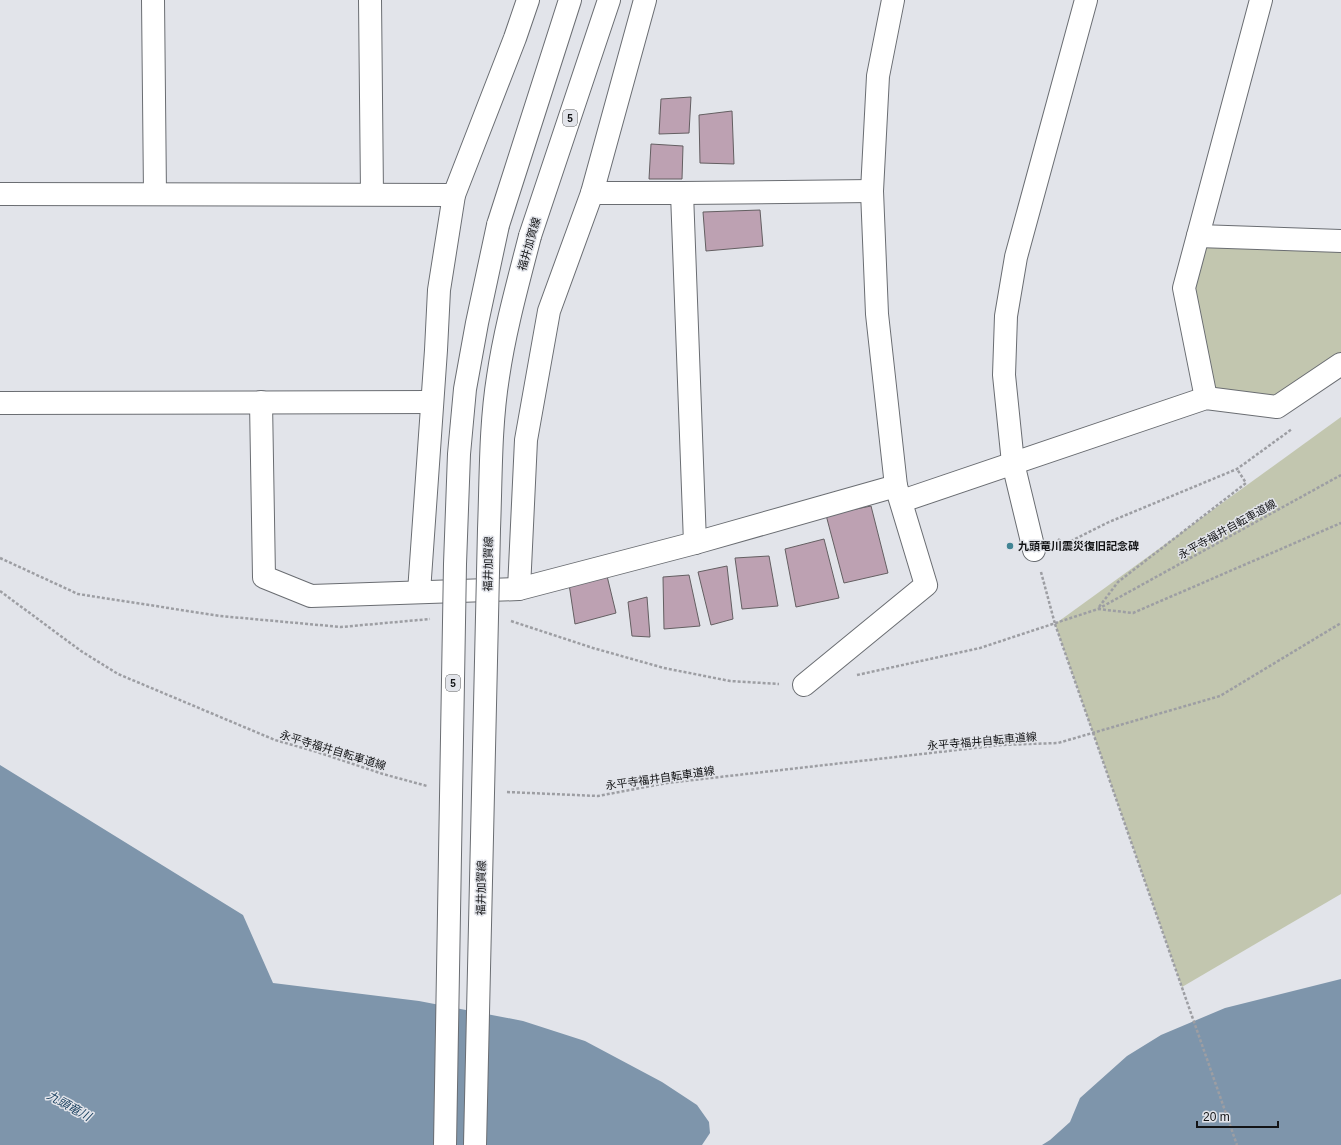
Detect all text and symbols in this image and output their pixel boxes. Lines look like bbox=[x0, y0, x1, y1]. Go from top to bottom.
road number: 5 bbox=[563, 110, 577, 126]
street label: 福井加賀線 bbox=[516, 216, 542, 272]
street label: 永平寺福井自転車道線 bbox=[1176, 497, 1278, 561]
street label: 福井加賀線 bbox=[482, 536, 494, 592]
place label: 九頭竜川震災復旧記念碑 bbox=[1018, 540, 1139, 552]
marker: 九頭竜川震災復旧記念碑 bbox=[1005, 541, 1015, 551]
road number: 5 bbox=[446, 675, 460, 691]
street label: 永平寺福井自転車道線 bbox=[279, 728, 387, 772]
street label: 永平寺福井自転車道線 bbox=[927, 730, 1037, 752]
street label: 永平寺福井自転車道線 bbox=[605, 764, 715, 792]
street label: 福井加賀線 bbox=[475, 860, 487, 916]
water label: 九頭竜川 bbox=[45, 1088, 95, 1125]
scale bar bbox=[1197, 1103, 1278, 1129]
text: 20 m bbox=[1203, 1110, 1230, 1124]

